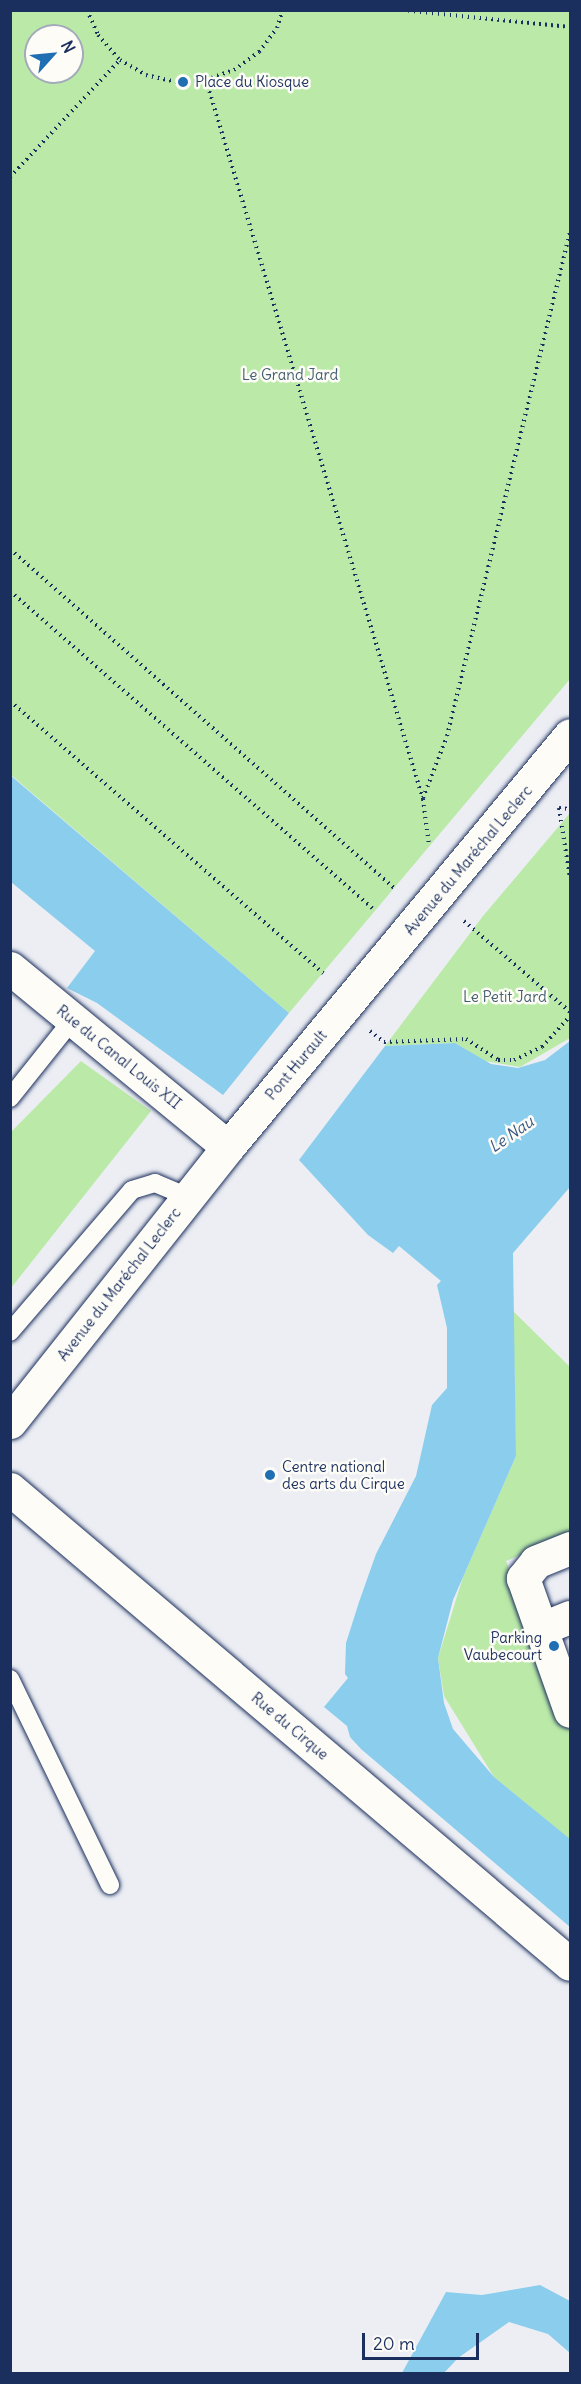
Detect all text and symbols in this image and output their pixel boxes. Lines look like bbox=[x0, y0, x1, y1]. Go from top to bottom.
north arrow bbox=[24, 24, 84, 84]
text: N bbox=[57, 37, 80, 56]
place label: Place du Kiosque bbox=[195, 73, 309, 91]
marker: Place du Kiosque bbox=[176, 75, 190, 89]
park label: Le Grand Jard bbox=[242, 366, 338, 384]
street label: Avenue du Maréchal Leclerc bbox=[400, 782, 536, 938]
park label: Le Petit Jard bbox=[463, 988, 547, 1006]
street label: Rue du Canal Louis XII bbox=[53, 1001, 185, 1113]
street label: Pont Hurault bbox=[262, 1026, 330, 1104]
water label: Le Nau bbox=[485, 1112, 537, 1156]
street label: Avenue du Maréchal Leclerc bbox=[54, 1204, 184, 1364]
place label: Centre national des arts du Cirque bbox=[282, 1457, 405, 1492]
marker: Centre national des arts du Cirque bbox=[263, 1468, 277, 1482]
place label: Parking Vaubecourt bbox=[464, 1628, 542, 1663]
marker: Parking Vaubecourt bbox=[547, 1639, 561, 1653]
street label: Rue du Cirque bbox=[248, 1689, 332, 1763]
scale bar bbox=[365, 2321, 482, 2359]
text: 20 m bbox=[373, 2332, 415, 2355]

